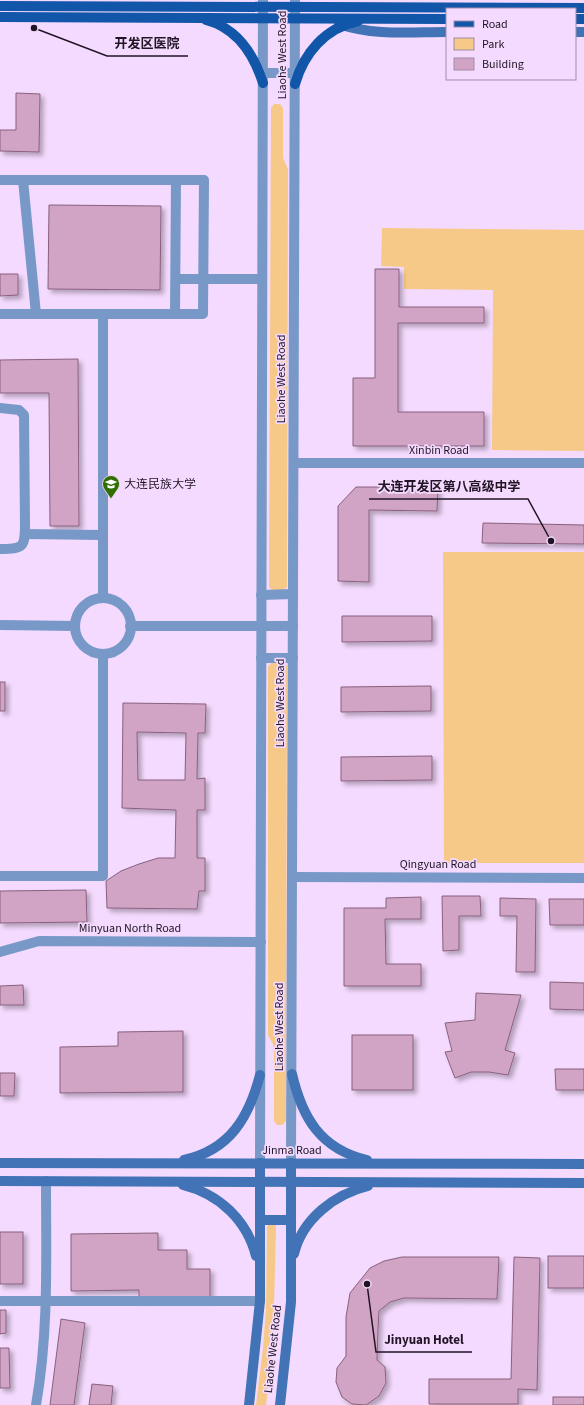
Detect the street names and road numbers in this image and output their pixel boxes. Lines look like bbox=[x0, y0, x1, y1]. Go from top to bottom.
street label: Liaohe West Road bbox=[274, 11, 291, 99]
street label: Liaohe West Road bbox=[273, 335, 290, 423]
street label: Xinbin Road bbox=[409, 442, 469, 459]
street label: Liaohe West Road bbox=[272, 659, 289, 747]
street label: Qingyuan Road bbox=[400, 856, 476, 873]
street label: Minyuan North Road bbox=[79, 920, 181, 937]
street label: Liaohe West Road bbox=[271, 983, 288, 1071]
street label: Jinma Road bbox=[262, 1142, 322, 1159]
street label: Liaohe West Road bbox=[260, 1304, 286, 1394]

